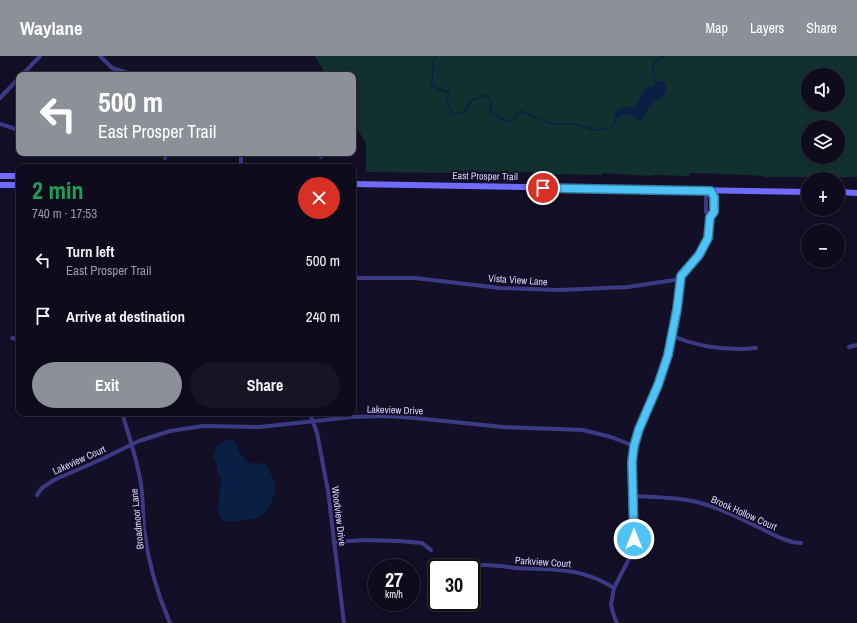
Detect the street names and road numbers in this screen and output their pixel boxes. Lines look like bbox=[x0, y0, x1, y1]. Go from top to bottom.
street label: East Prosper Trail bbox=[452, 169, 518, 183]
street label: Vista View Lane bbox=[488, 271, 549, 289]
street label: Lakeview Drive bbox=[367, 403, 424, 417]
street label: Lakeview Court bbox=[50, 442, 108, 478]
street label: Woodview Drive bbox=[329, 485, 349, 547]
street label: Broadmoor Lane bbox=[127, 488, 147, 550]
street label: Brook Hollow Court bbox=[709, 493, 780, 534]
street label: Parkview Court bbox=[515, 554, 572, 570]

